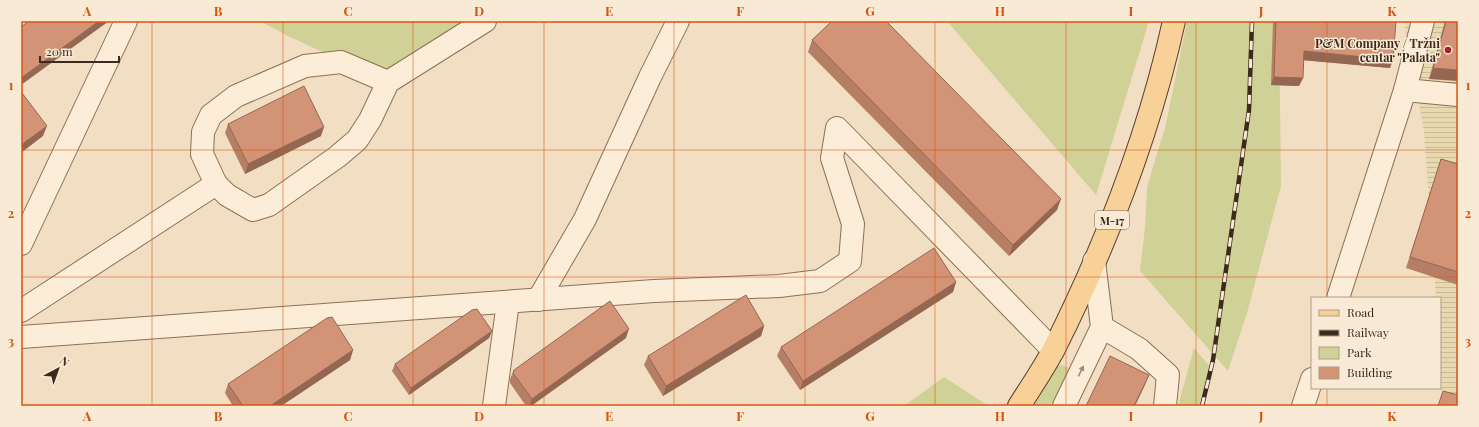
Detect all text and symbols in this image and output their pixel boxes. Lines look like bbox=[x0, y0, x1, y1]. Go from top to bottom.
text: A bbox=[82, 2, 92, 19]
text: B bbox=[214, 2, 223, 19]
text: C bbox=[343, 2, 353, 19]
text: D bbox=[474, 2, 484, 19]
text: E bbox=[605, 2, 613, 19]
text: F bbox=[736, 2, 744, 19]
text: G bbox=[865, 2, 875, 19]
text: H bbox=[995, 2, 1005, 19]
text: I bbox=[1129, 2, 1134, 19]
text: J bbox=[1258, 2, 1264, 19]
text: K bbox=[1387, 2, 1397, 19]
place label: P&M Company / Tržni centar "Palata" bbox=[1315, 35, 1440, 65]
scale bar bbox=[40, 38, 119, 64]
text: 20 m bbox=[46, 43, 73, 59]
marker: P&M Company / Tržni centar "Palata" bbox=[1443, 45, 1453, 55]
text: 1 bbox=[9, 76, 14, 93]
text: 1 bbox=[1466, 76, 1471, 93]
text: 2 bbox=[8, 204, 15, 221]
text: 2 bbox=[1465, 204, 1472, 221]
road number: M-17 bbox=[1095, 211, 1129, 229]
legend bbox=[1311, 297, 1441, 389]
text: Road bbox=[1347, 304, 1374, 320]
text: Railway bbox=[1347, 324, 1389, 340]
text: 3 bbox=[8, 332, 14, 349]
text: 3 bbox=[1465, 332, 1471, 349]
text: Park bbox=[1347, 344, 1372, 360]
north arrow bbox=[38, 349, 78, 389]
text: N bbox=[57, 353, 73, 369]
text: Building bbox=[1347, 364, 1393, 380]
one-way arrow bbox=[1078, 365, 1084, 377]
text: A bbox=[82, 407, 92, 424]
text: B bbox=[214, 407, 223, 424]
text: C bbox=[343, 407, 353, 424]
text: D bbox=[474, 407, 484, 424]
text: E bbox=[605, 407, 613, 424]
text: F bbox=[736, 407, 744, 424]
text: G bbox=[865, 407, 875, 424]
text: H bbox=[995, 407, 1005, 424]
text: I bbox=[1129, 407, 1134, 424]
text: J bbox=[1258, 407, 1264, 424]
text: K bbox=[1387, 407, 1397, 424]

